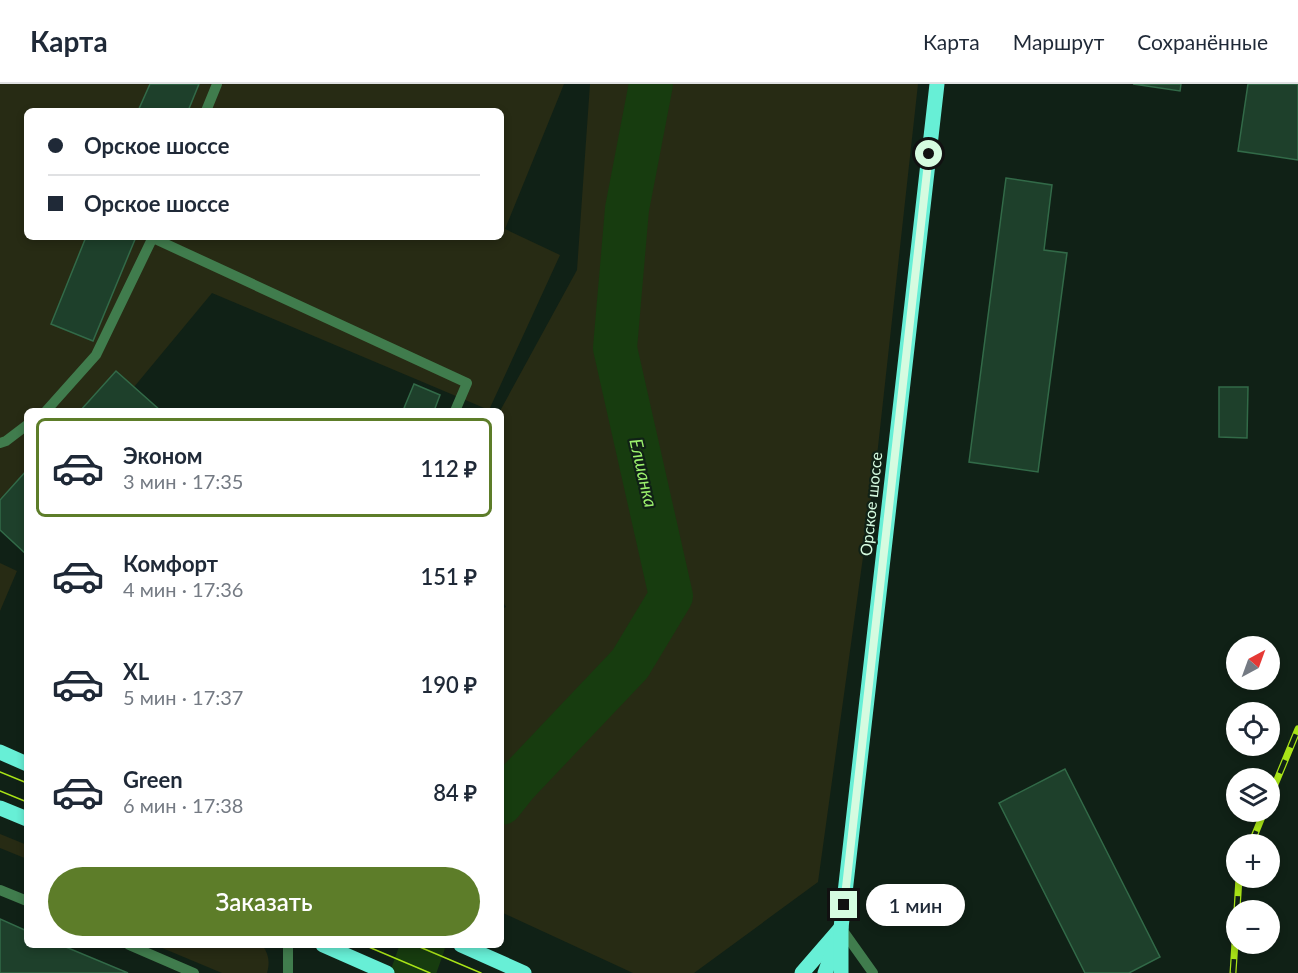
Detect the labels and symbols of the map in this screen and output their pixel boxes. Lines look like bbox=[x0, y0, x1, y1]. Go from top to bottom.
route start bbox=[915, 140, 942, 167]
water label: Елшанка bbox=[625, 436, 663, 509]
street label: Орское шоссе bbox=[856, 451, 885, 557]
north arrow bbox=[1226, 636, 1280, 690]
callout: 1 мин bbox=[865, 884, 964, 926]
route end bbox=[830, 891, 857, 918]

